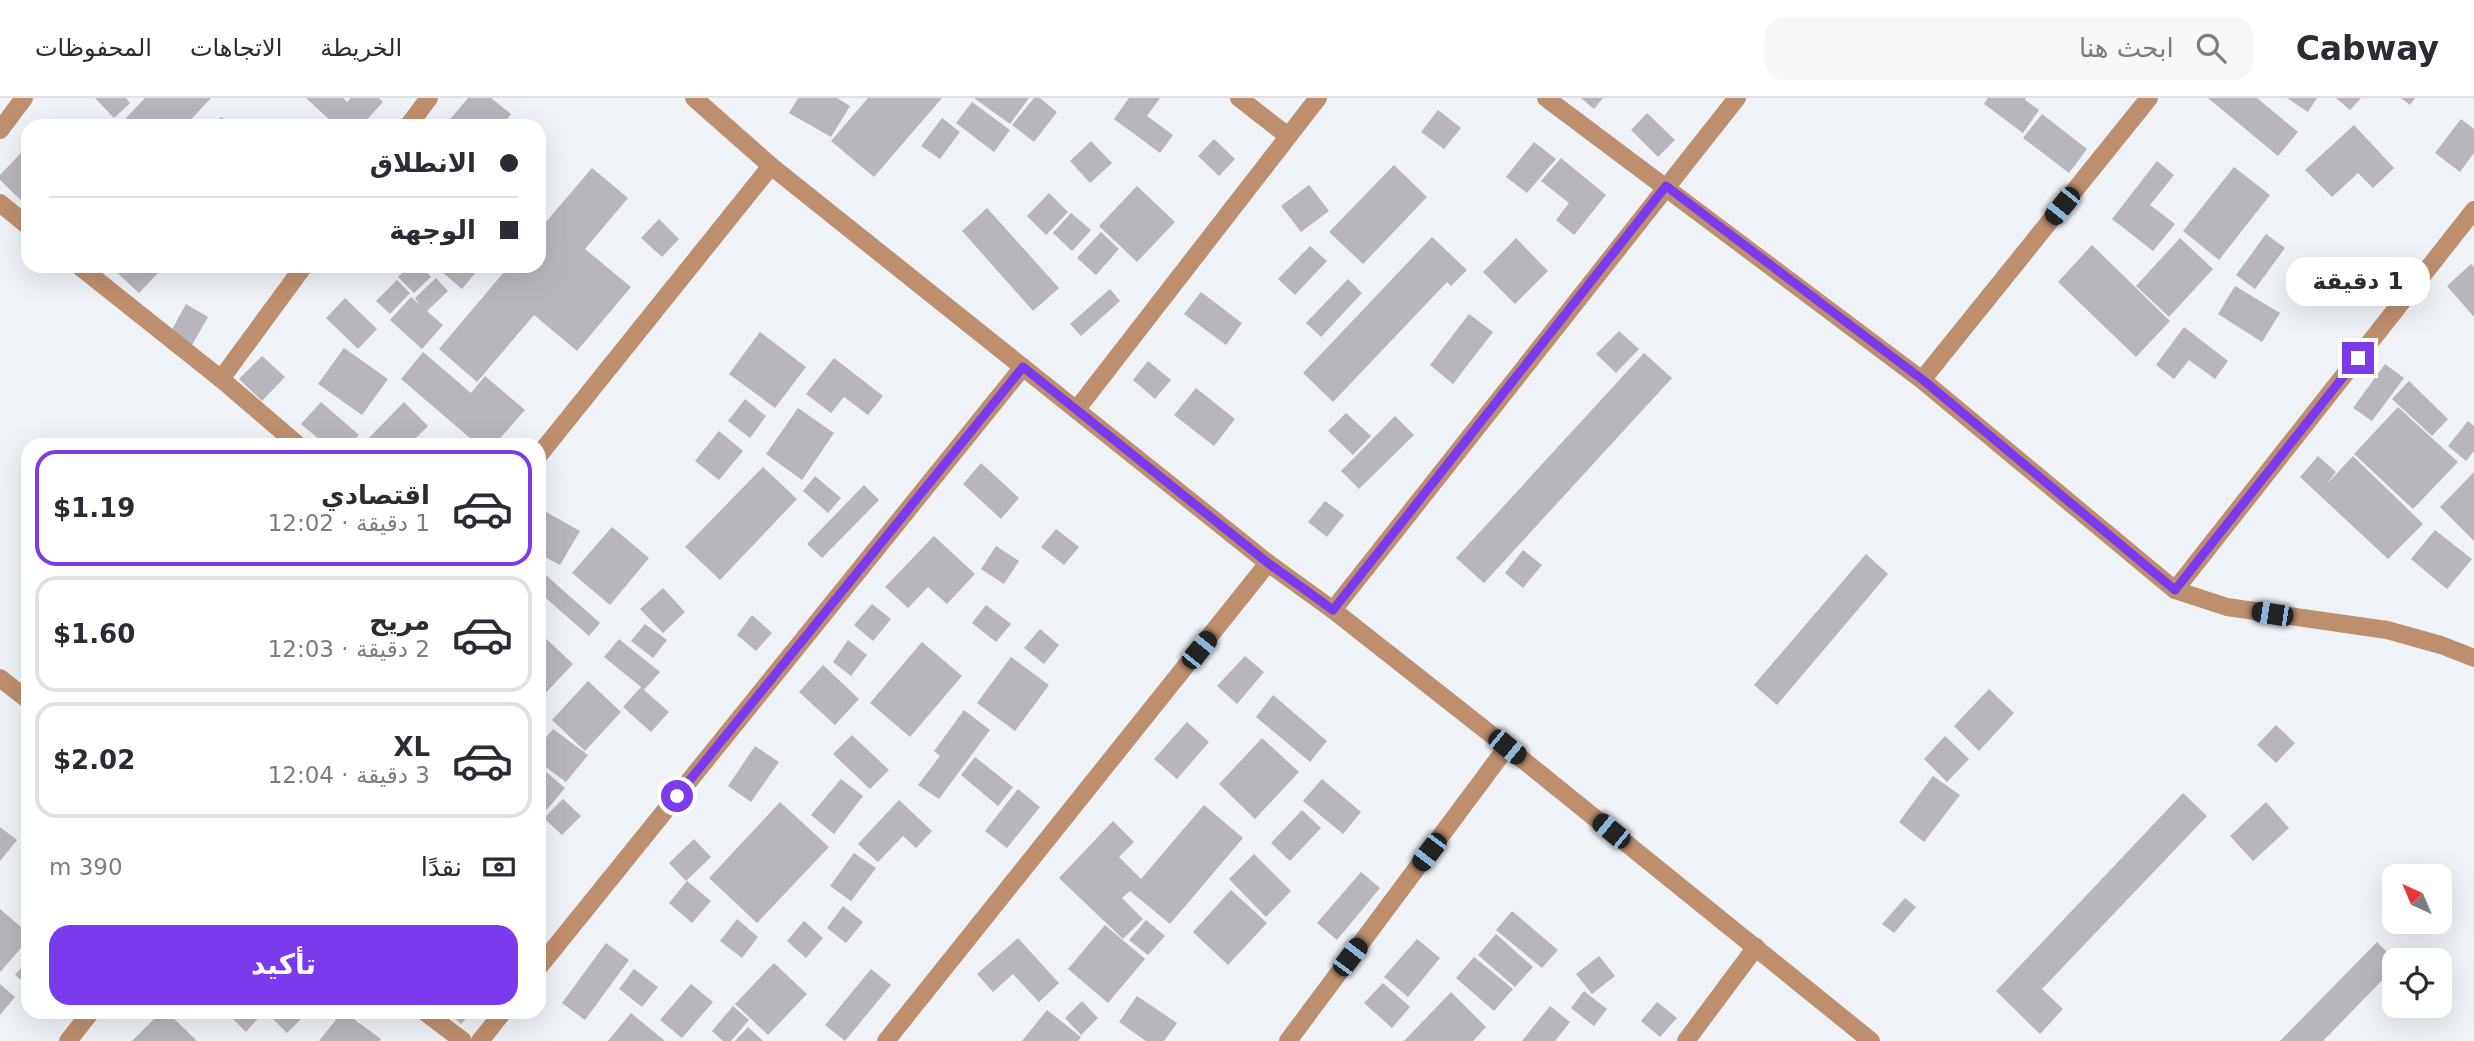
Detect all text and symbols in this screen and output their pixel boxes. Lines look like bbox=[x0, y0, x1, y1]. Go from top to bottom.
search box bbox=[1764, 17, 2254, 80]
icon: search bbox=[2192, 29, 2230, 67]
text: Cabway bbox=[2296, 29, 2439, 68]
text: ابحث هنا bbox=[2079, 33, 2174, 63]
text: المحفوظات bbox=[35, 34, 152, 62]
text: الاتجاهات bbox=[190, 34, 282, 62]
text: الخريطة bbox=[320, 34, 402, 62]
text: الانطلاق bbox=[370, 148, 476, 178]
car bbox=[2041, 183, 2084, 229]
text: الوجهة bbox=[389, 215, 476, 245]
callout: 1 دقيقة bbox=[2286, 257, 2430, 306]
text: 1 دقيقة bbox=[2313, 268, 2403, 294]
route end bbox=[2342, 342, 2374, 374]
icon: car bbox=[451, 477, 514, 540]
text: اقتصادي bbox=[321, 480, 430, 510]
text: $1.19 bbox=[53, 493, 135, 523]
text: 1 دقيقة · 12:02 bbox=[268, 510, 430, 536]
car bbox=[2250, 600, 2295, 628]
icon: car bbox=[451, 603, 514, 666]
text: مريح bbox=[369, 606, 430, 636]
text: $1.60 bbox=[53, 619, 135, 649]
car bbox=[1178, 627, 1221, 673]
text: 2 دقيقة · 12:03 bbox=[268, 636, 430, 662]
car bbox=[1485, 726, 1530, 768]
icon: car bbox=[451, 729, 514, 792]
text: XL bbox=[393, 732, 430, 762]
text: $2.02 bbox=[53, 745, 135, 775]
text: 3 دقيقة · 12:04 bbox=[268, 762, 430, 788]
route start bbox=[661, 780, 693, 812]
car bbox=[1589, 810, 1634, 852]
car bbox=[1408, 829, 1451, 875]
icon: cash bbox=[480, 848, 518, 886]
text: نقدًا bbox=[421, 852, 462, 882]
text: 390 m bbox=[49, 854, 123, 880]
north arrow bbox=[2382, 864, 2452, 934]
map controls bbox=[2382, 864, 2452, 1018]
button: تأكيد bbox=[49, 925, 518, 1005]
car bbox=[1329, 934, 1372, 980]
button: locate bbox=[2382, 948, 2452, 1018]

